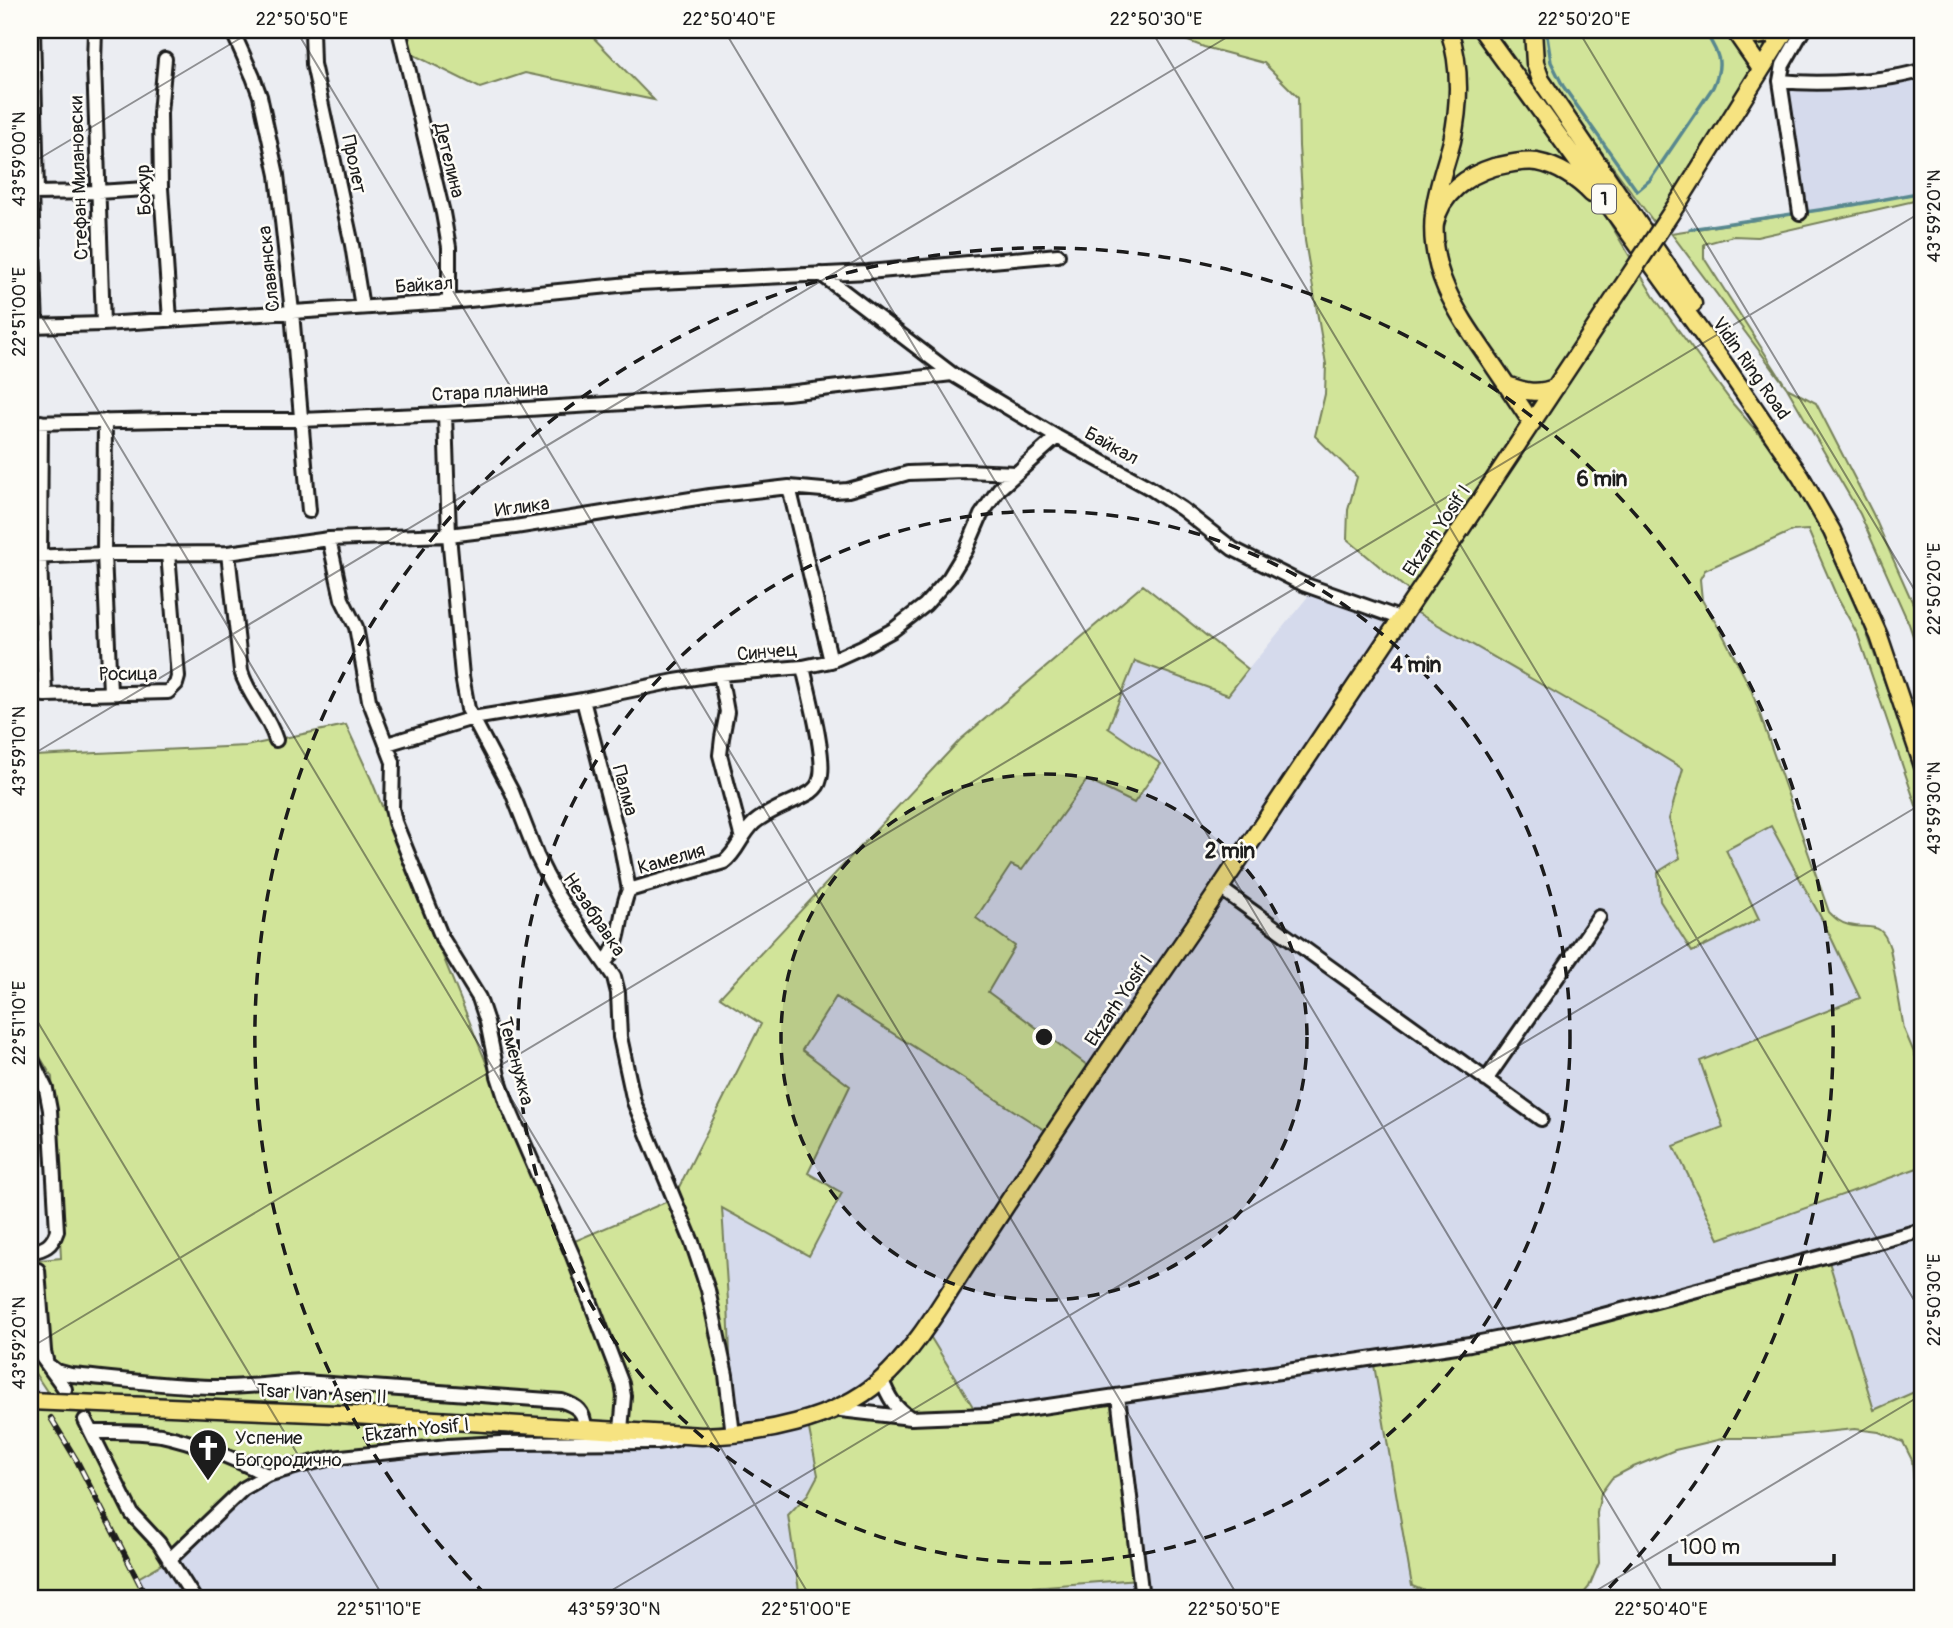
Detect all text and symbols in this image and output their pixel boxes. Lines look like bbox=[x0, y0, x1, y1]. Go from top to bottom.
text: 22°50'50"E bbox=[256, 8, 348, 31]
text: 22°50'40"E bbox=[682, 8, 776, 31]
text: 22°50'30"E bbox=[1110, 8, 1202, 31]
text: 22°50'20"E bbox=[1538, 8, 1630, 31]
street label: Стефан Милановски bbox=[64, 95, 94, 261]
text: 43°59'00"N bbox=[8, 111, 31, 207]
street label: Детелина bbox=[428, 119, 470, 200]
street label: Пролет bbox=[336, 133, 372, 196]
street label: Божур bbox=[131, 164, 157, 216]
text: 43°59'20"N bbox=[1923, 170, 1946, 262]
road number: 1 bbox=[1592, 184, 1616, 214]
street label: Славянска bbox=[253, 224, 285, 313]
text: 22°51'00"E bbox=[8, 267, 31, 357]
street label: Байкал bbox=[394, 271, 454, 299]
street label: Vidin Ring Road bbox=[1707, 312, 1795, 425]
street label: Стара планина bbox=[431, 377, 549, 407]
street label: Байкал bbox=[1080, 421, 1143, 470]
text: 6 min bbox=[1577, 466, 1628, 493]
street label: Ekzarh Yosif I bbox=[1398, 480, 1476, 581]
street label: Иглика bbox=[493, 491, 551, 523]
text: 22°50'20"E bbox=[1923, 543, 1946, 635]
street label: Синчец bbox=[736, 637, 798, 667]
text: 4 min bbox=[1391, 652, 1442, 679]
street label: Росица bbox=[99, 661, 158, 687]
text: 43°59'10"N bbox=[8, 706, 31, 796]
street label: Палма bbox=[607, 762, 643, 818]
text: 43°59'30"N bbox=[1923, 762, 1946, 854]
street label: Камелия bbox=[635, 838, 708, 880]
text: 2 min bbox=[1205, 838, 1255, 865]
street label: Незабравка bbox=[558, 868, 631, 961]
street label: Ekzarh Yosif I bbox=[1080, 950, 1158, 1051]
text: 22°51'10"E bbox=[8, 981, 31, 1065]
street label: Теменужка bbox=[493, 1015, 539, 1108]
centre of rings bbox=[1032, 1025, 1056, 1049]
text: 22°50'30"E bbox=[1923, 1254, 1946, 1346]
text: 43°59'20"N bbox=[8, 1297, 31, 1389]
street label: Tsar Ivan Asen II bbox=[256, 1379, 388, 1409]
street label: Ekzarh Yosif I bbox=[364, 1413, 471, 1447]
place label: Успение Богородично bbox=[235, 1426, 342, 1472]
church icon: Успение Богородично bbox=[187, 1427, 229, 1482]
scale bar bbox=[1670, 1523, 1834, 1567]
text: 100 m bbox=[1680, 1534, 1740, 1561]
text: 22°51'10"E bbox=[337, 1598, 421, 1621]
text: 43°59'30"N bbox=[568, 1598, 660, 1621]
text: 22°51'00"E bbox=[761, 1598, 851, 1621]
text: 22°50'50"E bbox=[1188, 1598, 1280, 1621]
text: 22°50'40"E bbox=[1614, 1598, 1708, 1621]

